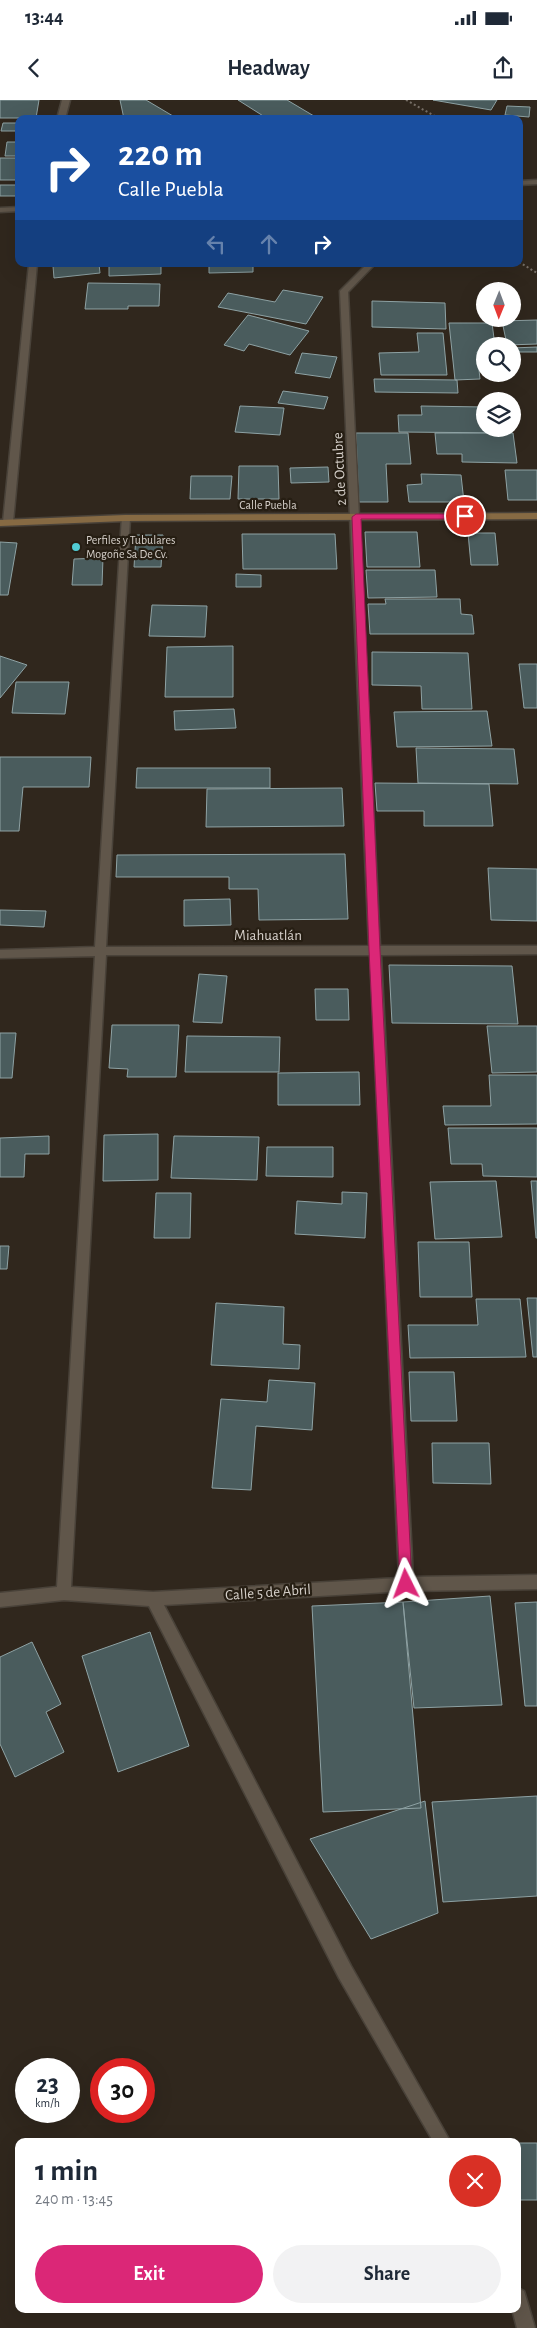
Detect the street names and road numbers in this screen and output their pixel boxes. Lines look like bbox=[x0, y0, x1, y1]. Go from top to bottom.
street label: 2 de Octubre bbox=[330, 432, 349, 506]
street label: Calle Puebla bbox=[239, 499, 297, 511]
street label: Miahuatlán bbox=[234, 928, 302, 943]
street label: Calle 5 de Abril bbox=[225, 1582, 311, 1603]

